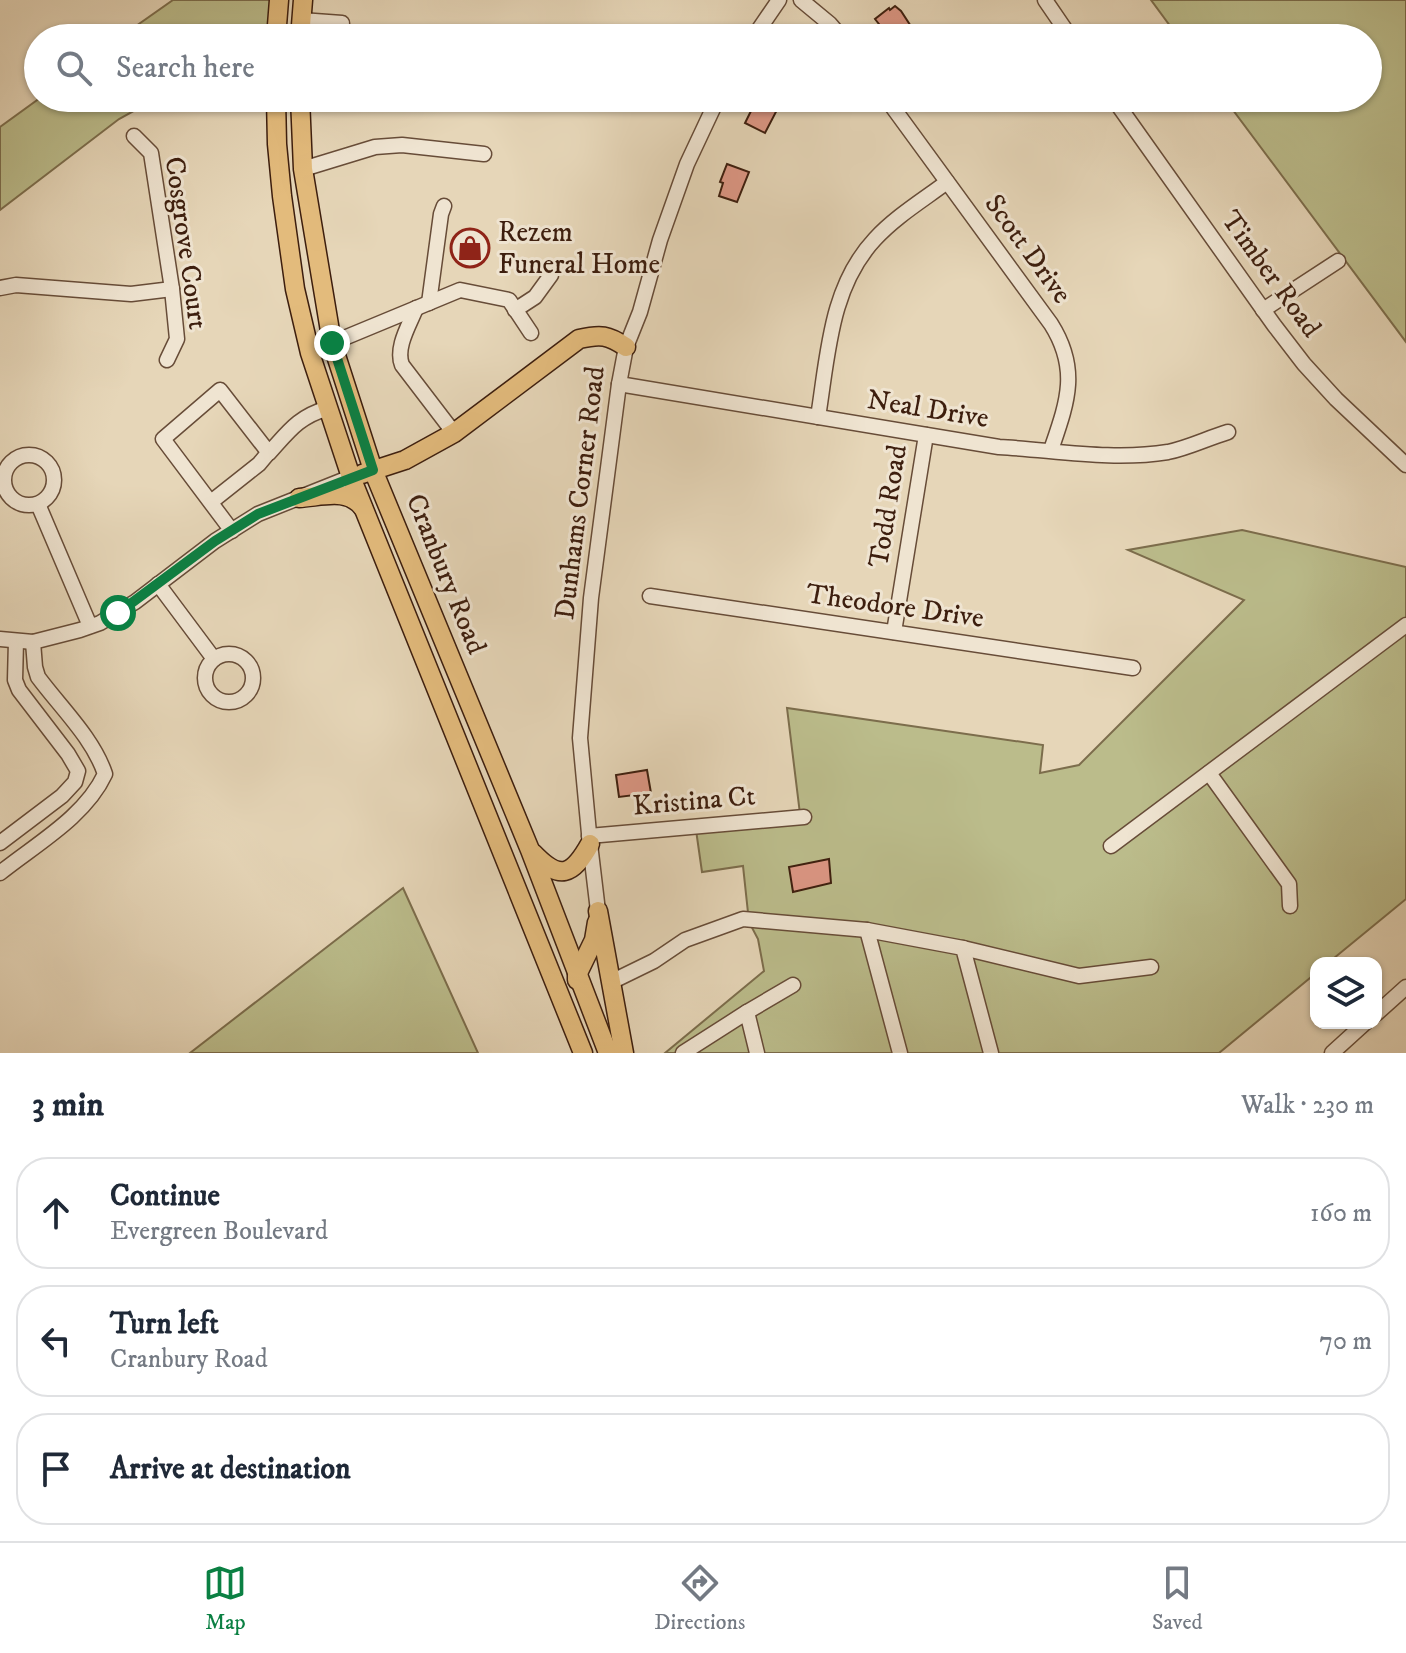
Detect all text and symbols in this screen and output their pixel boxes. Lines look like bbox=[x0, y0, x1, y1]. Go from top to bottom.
search box bbox=[24, 24, 1382, 112]
icon: search bbox=[52, 46, 96, 90]
text: Search here bbox=[116, 50, 255, 87]
street label: Cosgrove Court bbox=[157, 154, 215, 332]
street label: Scott Drive bbox=[977, 187, 1079, 311]
street label: Timber Road bbox=[1213, 204, 1329, 344]
place label: Rezem Funeral Home bbox=[498, 215, 660, 282]
shop icon: Rezem Funeral Home bbox=[449, 227, 491, 269]
route end bbox=[314, 325, 350, 361]
street label: Dunhams Corner Road bbox=[547, 364, 613, 622]
street label: Neal Drive bbox=[865, 382, 991, 436]
street label: Todd Road bbox=[861, 442, 915, 570]
street label: Cranbury Road bbox=[398, 489, 494, 659]
street label: Theodore Drive bbox=[804, 576, 986, 636]
route start bbox=[100, 595, 136, 631]
street label: Kristina Ct bbox=[631, 778, 757, 824]
map controls bbox=[1310, 957, 1382, 1029]
button: layers bbox=[1310, 957, 1382, 1029]
text: 3 min bbox=[32, 1084, 104, 1126]
text: Walk · 230 m bbox=[1241, 1089, 1374, 1122]
text: Continue bbox=[110, 1178, 220, 1215]
icon: ahead bbox=[34, 1191, 78, 1235]
text: 160 m bbox=[1310, 1197, 1372, 1230]
text: Evergreen Boulevard bbox=[110, 1215, 328, 1248]
text: Turn left bbox=[110, 1306, 219, 1343]
icon: left bbox=[34, 1319, 78, 1363]
text: 70 m bbox=[1319, 1325, 1372, 1358]
text: Cranbury Road bbox=[110, 1343, 268, 1376]
icon: arrive bbox=[34, 1447, 78, 1491]
text: Arrive at destination bbox=[110, 1451, 351, 1488]
tab: Map bbox=[203, 1561, 247, 1636]
tab: Directions bbox=[654, 1561, 745, 1636]
tab: Saved bbox=[1152, 1561, 1203, 1636]

